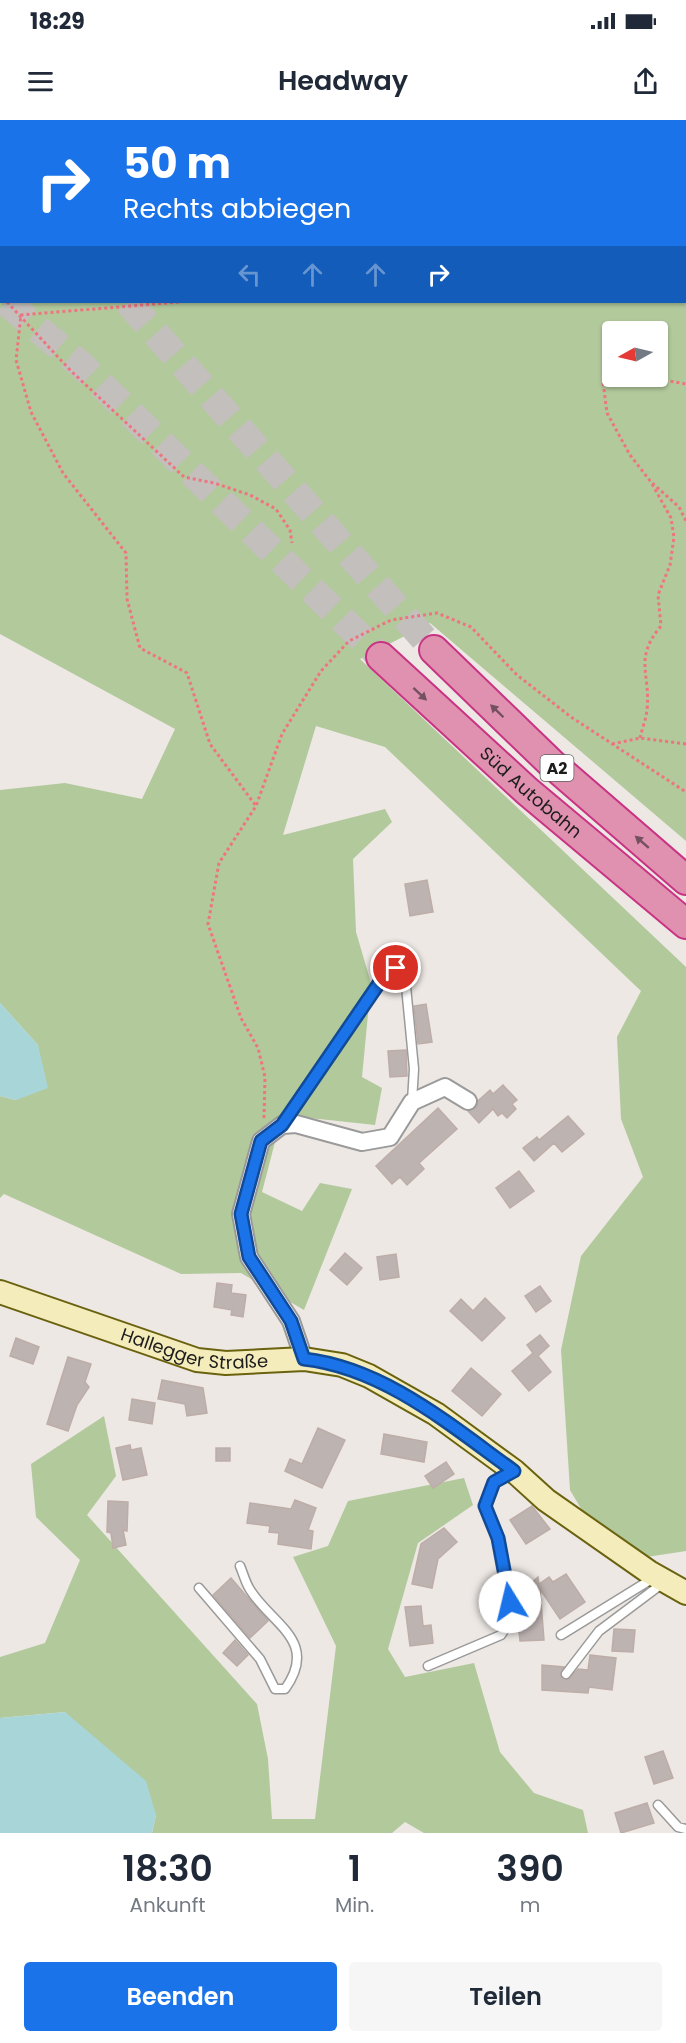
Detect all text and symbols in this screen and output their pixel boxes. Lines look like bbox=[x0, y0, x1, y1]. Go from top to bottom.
text: 18:29 bbox=[30, 6, 85, 37]
text: Headway bbox=[278, 62, 408, 99]
icon: menu bbox=[24, 65, 57, 98]
icon: share bbox=[629, 65, 662, 98]
text: 50 m bbox=[123, 134, 231, 193]
icon: right bbox=[24, 144, 102, 222]
text: Rechts abbiegen bbox=[123, 190, 351, 227]
icon: left bbox=[233, 258, 266, 291]
icon: ahead bbox=[296, 258, 329, 291]
icon: ahead bbox=[359, 258, 392, 291]
icon: right bbox=[422, 258, 455, 291]
north arrow bbox=[602, 321, 668, 387]
map controls bbox=[602, 321, 668, 387]
one-way arrow bbox=[413, 686, 427, 700]
one-way arrow bbox=[490, 704, 505, 718]
street label: Süd Autobahn bbox=[474, 741, 587, 844]
road number: A2 bbox=[540, 755, 574, 781]
one-way arrow bbox=[635, 836, 650, 849]
pin bbox=[370, 942, 421, 993]
icon: arrive bbox=[379, 951, 412, 984]
street label: Hallegger Straße bbox=[117, 1322, 269, 1375]
position arrow bbox=[478, 1570, 542, 1634]
text: 18:30 bbox=[122, 1843, 213, 1894]
text: 1 bbox=[348, 1843, 361, 1894]
text: 390 bbox=[496, 1843, 564, 1894]
text: Ankunft bbox=[129, 1891, 206, 1919]
text: Min. bbox=[335, 1891, 374, 1919]
text: m bbox=[520, 1891, 540, 1919]
button: Beenden bbox=[24, 1962, 337, 2031]
button: Teilen bbox=[349, 1962, 662, 2031]

